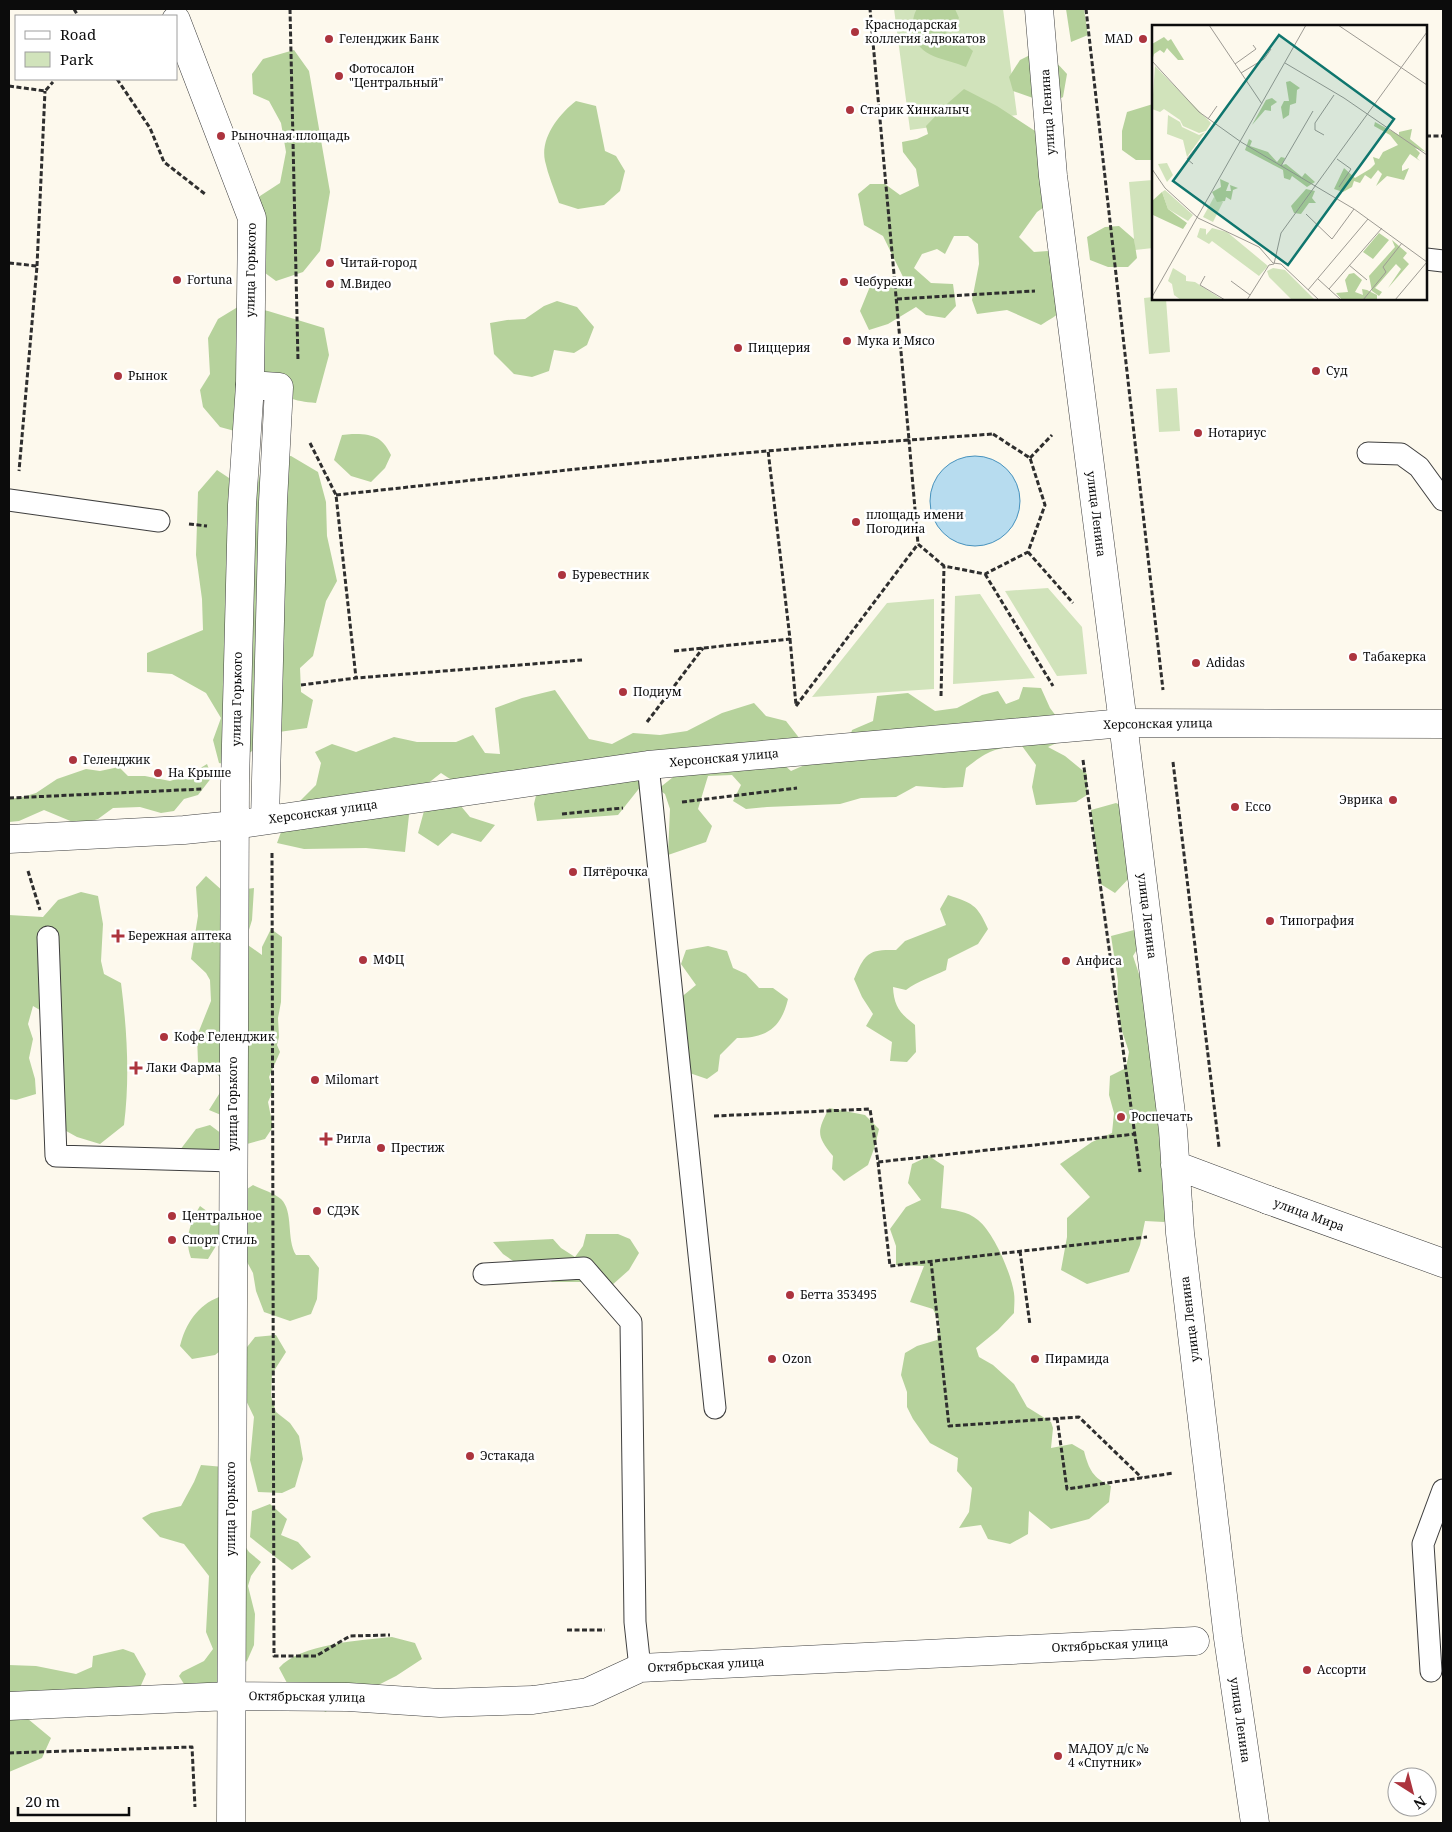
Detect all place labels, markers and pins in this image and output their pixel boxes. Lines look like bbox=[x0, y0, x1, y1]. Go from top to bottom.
place label: Краснодарская коллегия адвокатов bbox=[865, 16, 986, 47]
marker: Краснодарская коллегия адвокатов bbox=[849, 26, 861, 38]
place label: Геленджик Банк bbox=[339, 30, 440, 47]
place label: MAD bbox=[1105, 30, 1133, 47]
marker: Геленджик Банк bbox=[323, 33, 335, 45]
marker: MAD bbox=[1137, 33, 1149, 45]
place label: Фотосалон "Центральный" bbox=[349, 60, 443, 91]
marker: Фотосалон "Центральный" bbox=[333, 70, 345, 82]
place label: Старик Хинкалыч bbox=[860, 101, 970, 118]
marker: Старик Хинкалыч bbox=[844, 104, 856, 116]
place label: Рыночная площадь bbox=[231, 127, 350, 144]
marker: Рыночная площадь bbox=[215, 130, 227, 142]
place label: Читай-город bbox=[340, 254, 417, 271]
marker: Читай-город bbox=[324, 257, 336, 269]
place label: Fortuna bbox=[187, 271, 233, 288]
place label: Чебуреки bbox=[854, 273, 913, 290]
marker: Fortuna bbox=[171, 274, 183, 286]
place label: М.Видео bbox=[340, 275, 391, 292]
marker: Чебуреки bbox=[838, 276, 850, 288]
marker: М.Видео bbox=[324, 278, 336, 290]
place label: Мука и Мясо bbox=[857, 332, 935, 349]
marker: Мука и Мясо bbox=[841, 335, 853, 347]
place label: Пиццерия bbox=[748, 339, 811, 356]
marker: Пиццерия bbox=[732, 342, 744, 354]
place label: Суд bbox=[1326, 362, 1348, 379]
marker: Суд bbox=[1310, 365, 1322, 377]
place label: Рынок bbox=[128, 367, 168, 384]
marker: Рынок bbox=[112, 370, 124, 382]
place label: Нотариус bbox=[1208, 424, 1266, 441]
marker: Нотариус bbox=[1192, 427, 1204, 439]
place label: площадь имени Погодина bbox=[866, 506, 964, 537]
marker: площадь имени Погодина bbox=[850, 516, 862, 528]
place label: Буревестник bbox=[572, 566, 650, 583]
marker: Буревестник bbox=[556, 569, 568, 581]
place label: Табакерка bbox=[1363, 648, 1426, 665]
marker: Табакерка bbox=[1347, 651, 1359, 663]
place label: Adidas bbox=[1206, 654, 1245, 671]
marker: Adidas bbox=[1190, 657, 1202, 669]
place label: Подиум bbox=[633, 683, 682, 700]
marker: Подиум bbox=[617, 686, 629, 698]
place label: Геленджик bbox=[83, 751, 151, 768]
marker: Геленджик bbox=[67, 754, 79, 766]
place label: На Крыше bbox=[168, 764, 231, 781]
marker: На Крыше bbox=[152, 767, 164, 779]
place label: Эврика bbox=[1339, 791, 1383, 808]
marker: Эврика bbox=[1387, 794, 1399, 806]
place label: Ecco bbox=[1245, 798, 1271, 815]
marker: Ecco bbox=[1229, 801, 1241, 813]
place label: Пятёрочка bbox=[583, 863, 648, 880]
marker: Пятёрочка bbox=[567, 866, 579, 878]
place label: Типография bbox=[1280, 912, 1354, 929]
marker: Типография bbox=[1264, 915, 1276, 927]
place label: Бережная аптека bbox=[128, 927, 232, 944]
marker: Бережная аптека bbox=[112, 930, 124, 942]
place label: МФЦ bbox=[373, 951, 405, 968]
place label: Анфиса bbox=[1076, 952, 1122, 969]
marker: МФЦ bbox=[357, 954, 369, 966]
marker: Анфиса bbox=[1060, 955, 1072, 967]
place label: Кофе Геленджик bbox=[174, 1028, 276, 1045]
marker: Кофе Геленджик bbox=[158, 1031, 170, 1043]
place label: Лаки Фарма bbox=[146, 1059, 222, 1076]
marker: Лаки Фарма bbox=[130, 1062, 142, 1074]
place label: Milomart bbox=[325, 1071, 379, 1088]
marker: Milomart bbox=[309, 1074, 321, 1086]
place label: Роспечать bbox=[1131, 1108, 1193, 1125]
marker: Роспечать bbox=[1115, 1111, 1127, 1123]
place label: Ригла bbox=[336, 1130, 371, 1147]
marker: Ригла bbox=[320, 1133, 332, 1145]
place label: Престиж bbox=[391, 1139, 445, 1156]
marker: Престиж bbox=[375, 1142, 387, 1154]
place label: СДЭК bbox=[327, 1202, 360, 1219]
marker: СДЭК bbox=[311, 1205, 323, 1217]
place label: Центральное bbox=[182, 1207, 262, 1224]
marker: Центральное bbox=[166, 1210, 178, 1222]
place label: Спорт Cтиль bbox=[182, 1231, 258, 1248]
marker: Спорт Cтиль bbox=[166, 1234, 178, 1246]
place label: Бетта 353495 bbox=[800, 1286, 877, 1303]
marker: Бетта 353495 bbox=[784, 1289, 796, 1301]
place label: Ozon bbox=[782, 1350, 812, 1367]
place label: Пирамида bbox=[1045, 1350, 1109, 1367]
marker: Ozon bbox=[766, 1353, 778, 1365]
marker: Пирамида bbox=[1029, 1353, 1041, 1365]
place label: Эстакада bbox=[480, 1447, 535, 1464]
marker: Эстакада bbox=[464, 1450, 476, 1462]
place label: Ассорти bbox=[1317, 1661, 1366, 1678]
marker: Ассорти bbox=[1301, 1664, 1313, 1676]
place label: МАДОУ д/с № 4 «Спутник» bbox=[1068, 1740, 1149, 1771]
marker: МАДОУ д/с № 4 «Спутник» bbox=[1052, 1750, 1064, 1762]

